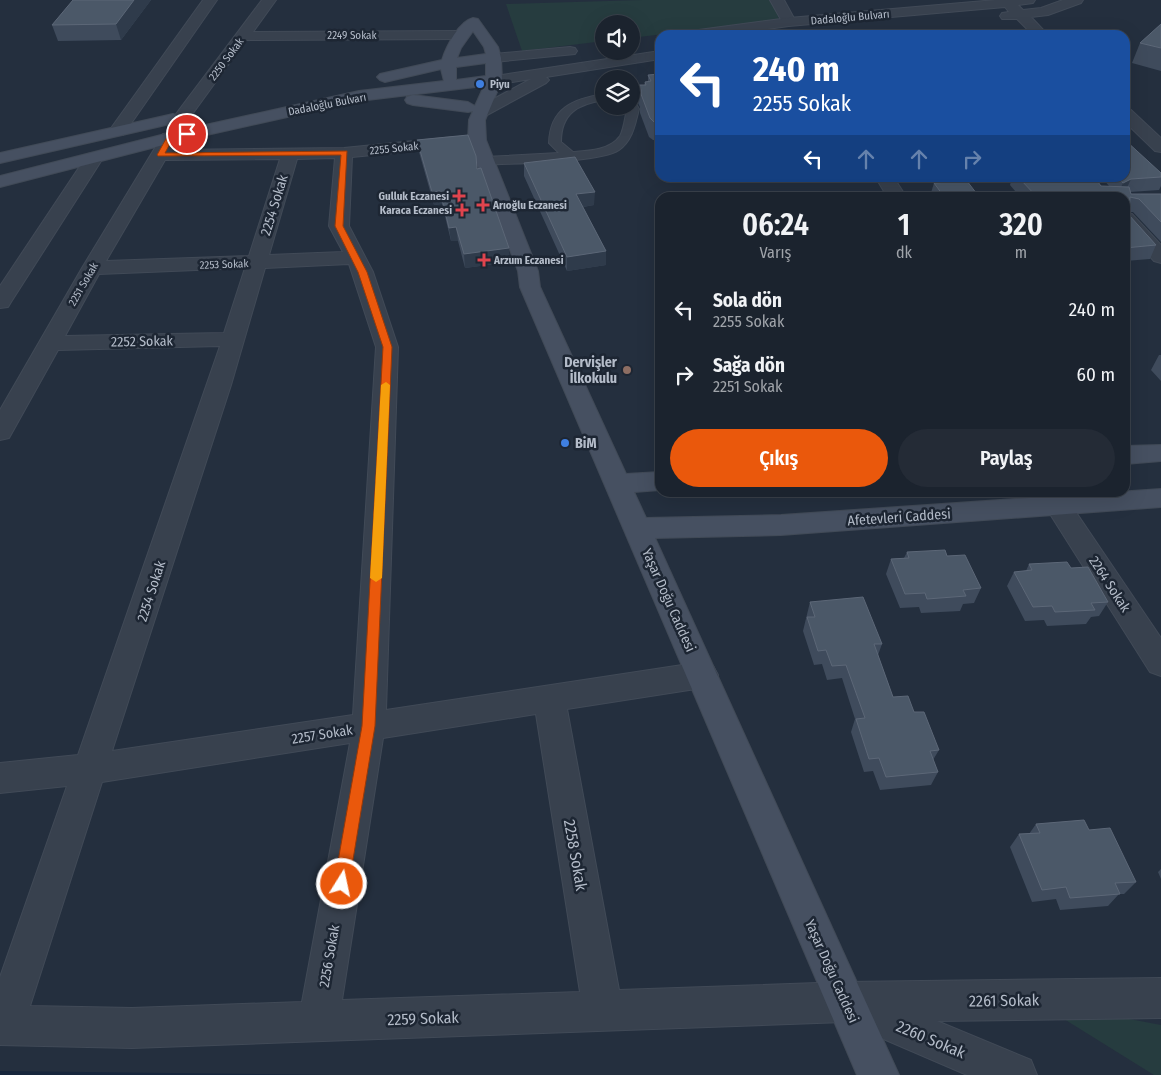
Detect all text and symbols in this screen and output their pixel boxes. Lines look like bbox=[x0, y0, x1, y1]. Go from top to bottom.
street label: Dadaloğlu Bulvarı bbox=[810, 8, 890, 27]
map controls bbox=[595, 15, 640, 115]
button: sound bbox=[595, 15, 640, 60]
street label: 2249 Sokak bbox=[327, 29, 377, 42]
street label: 2250 Sokak bbox=[206, 35, 247, 83]
text: 240 m bbox=[753, 48, 840, 90]
icon: left bbox=[670, 50, 735, 115]
button: layers bbox=[595, 70, 640, 115]
marker: Piyu bbox=[474, 78, 486, 90]
place label: Piyu bbox=[490, 78, 510, 91]
text: 2255 Sokak bbox=[753, 90, 851, 117]
street label: Dadaloğlu Bulvarı bbox=[287, 91, 367, 118]
pin bbox=[166, 113, 208, 155]
icon: arrive bbox=[173, 120, 201, 148]
street label: 2255 Sokak bbox=[369, 139, 420, 158]
icon: left bbox=[799, 145, 827, 173]
icon: ahead bbox=[852, 145, 880, 173]
icon: ahead bbox=[905, 145, 933, 173]
icon: right bbox=[958, 145, 986, 173]
street label: 2254 Sokak bbox=[257, 172, 292, 238]
place label: Gulluk Eczanesi bbox=[378, 190, 449, 203]
marker: Gulluk Eczanesi bbox=[453, 190, 465, 202]
marker: Arıoğlu Eczanesi bbox=[477, 199, 489, 211]
place label: Arıoğlu Eczanesi bbox=[492, 199, 567, 212]
place label: Karaca Eczanesi bbox=[380, 204, 452, 217]
marker: Karaca Eczanesi bbox=[456, 204, 468, 216]
text: 06:24 bbox=[742, 207, 809, 243]
text: 1 bbox=[898, 207, 910, 243]
text: 320 bbox=[999, 207, 1043, 243]
text: Varış bbox=[760, 243, 791, 262]
text: dk bbox=[896, 243, 912, 262]
text: m bbox=[1015, 243, 1027, 262]
marker: Arzum Eczanesi bbox=[478, 254, 490, 266]
place label: Arzum Eczanesi bbox=[493, 254, 564, 267]
street label: 2253 Sokak bbox=[199, 257, 250, 272]
street label: 2251 Sokak bbox=[66, 260, 101, 308]
text: Sola dön bbox=[713, 289, 782, 312]
icon: left bbox=[670, 296, 698, 324]
text: 240 m bbox=[1069, 298, 1115, 321]
text: 2255 Sokak bbox=[713, 312, 784, 331]
street label: 2252 Sokak bbox=[111, 332, 174, 351]
place label: Dervişler İlkokulu bbox=[564, 354, 618, 387]
text: Sağa dön bbox=[713, 354, 785, 377]
icon: right bbox=[670, 361, 698, 389]
text: 60 m bbox=[1077, 363, 1115, 386]
marker: Dervişler İlkokulu bbox=[621, 364, 633, 376]
text: 2251 Sokak bbox=[713, 377, 783, 396]
button: Çıkış bbox=[670, 429, 888, 487]
button: Paylaş bbox=[898, 429, 1115, 487]
place label: BiM bbox=[575, 435, 597, 452]
marker: BiM bbox=[559, 437, 571, 449]
street label: Afetevleri Caddesi bbox=[847, 505, 951, 530]
street label: Yaşar Doğu Caddesi bbox=[638, 546, 699, 655]
street label: 2264 Sokak bbox=[1085, 553, 1134, 616]
street label: 2254 Sokak bbox=[134, 558, 169, 624]
street label: 2257 Sokak bbox=[290, 721, 354, 748]
street label: 2258 Sokak bbox=[560, 818, 591, 893]
position arrow bbox=[315, 857, 367, 909]
street label: Yaşar Doğu Caddesi bbox=[801, 917, 862, 1026]
street label: 2256 Sokak bbox=[316, 923, 343, 989]
street label: 2261 Sokak bbox=[969, 990, 1040, 1011]
street label: 2259 Sokak bbox=[387, 1008, 460, 1029]
street label: 2260 Sokak bbox=[893, 1016, 969, 1063]

